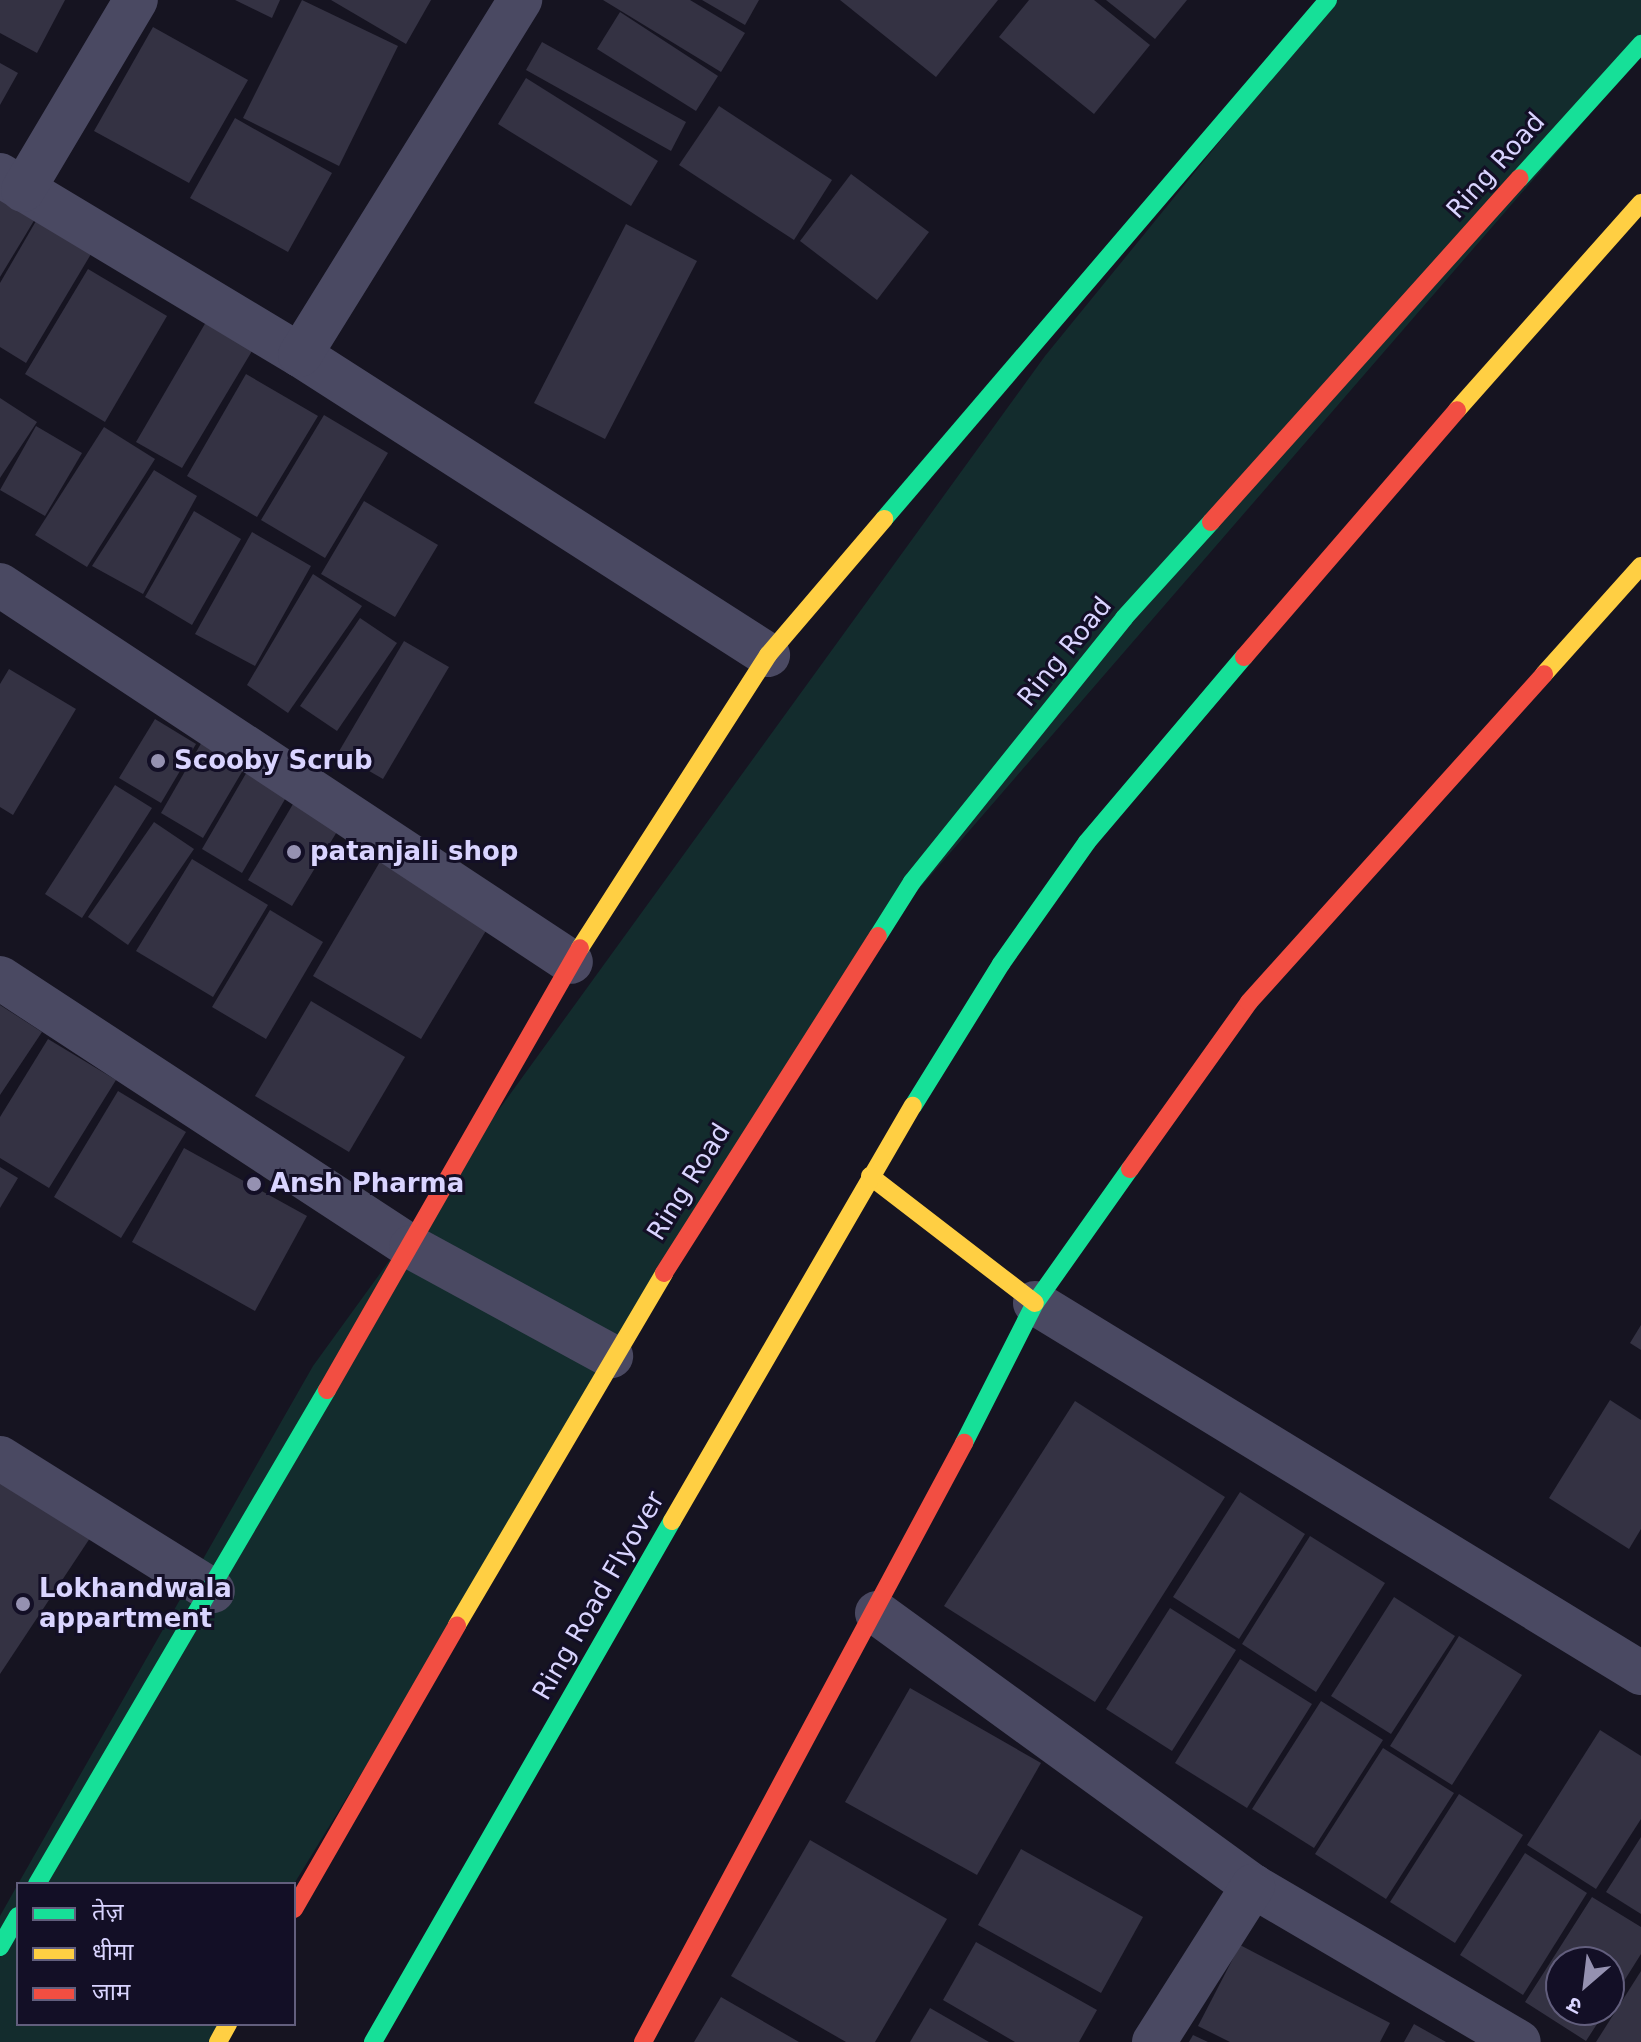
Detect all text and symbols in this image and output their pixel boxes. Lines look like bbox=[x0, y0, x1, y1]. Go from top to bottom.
street label: Ring Road bbox=[1440, 107, 1552, 225]
street label: Ring Road bbox=[1011, 591, 1119, 713]
place label: Scooby Scrub bbox=[174, 745, 373, 777]
marker: Scooby Scrub bbox=[149, 752, 167, 770]
place label: patanjali shop bbox=[310, 836, 518, 868]
marker: patanjali shop bbox=[285, 843, 303, 861]
street label: Ring Road bbox=[641, 1118, 737, 1246]
place label: Ansh Pharma bbox=[270, 1168, 464, 1200]
marker: Ansh Pharma bbox=[245, 1175, 263, 1193]
street label: Ring Road Flyover bbox=[527, 1486, 671, 1706]
place label: Lokhandwala appartment bbox=[39, 1573, 232, 1634]
marker: Lokhandwala appartment bbox=[14, 1595, 32, 1613]
legend bbox=[16, 1882, 296, 2026]
text: तेज़ bbox=[92, 1898, 124, 1926]
text: धीमा bbox=[92, 1938, 134, 1966]
north arrow bbox=[1545, 1946, 1625, 2026]
text: जाम bbox=[92, 1978, 130, 2006]
text: उ bbox=[1563, 1992, 1586, 2020]

